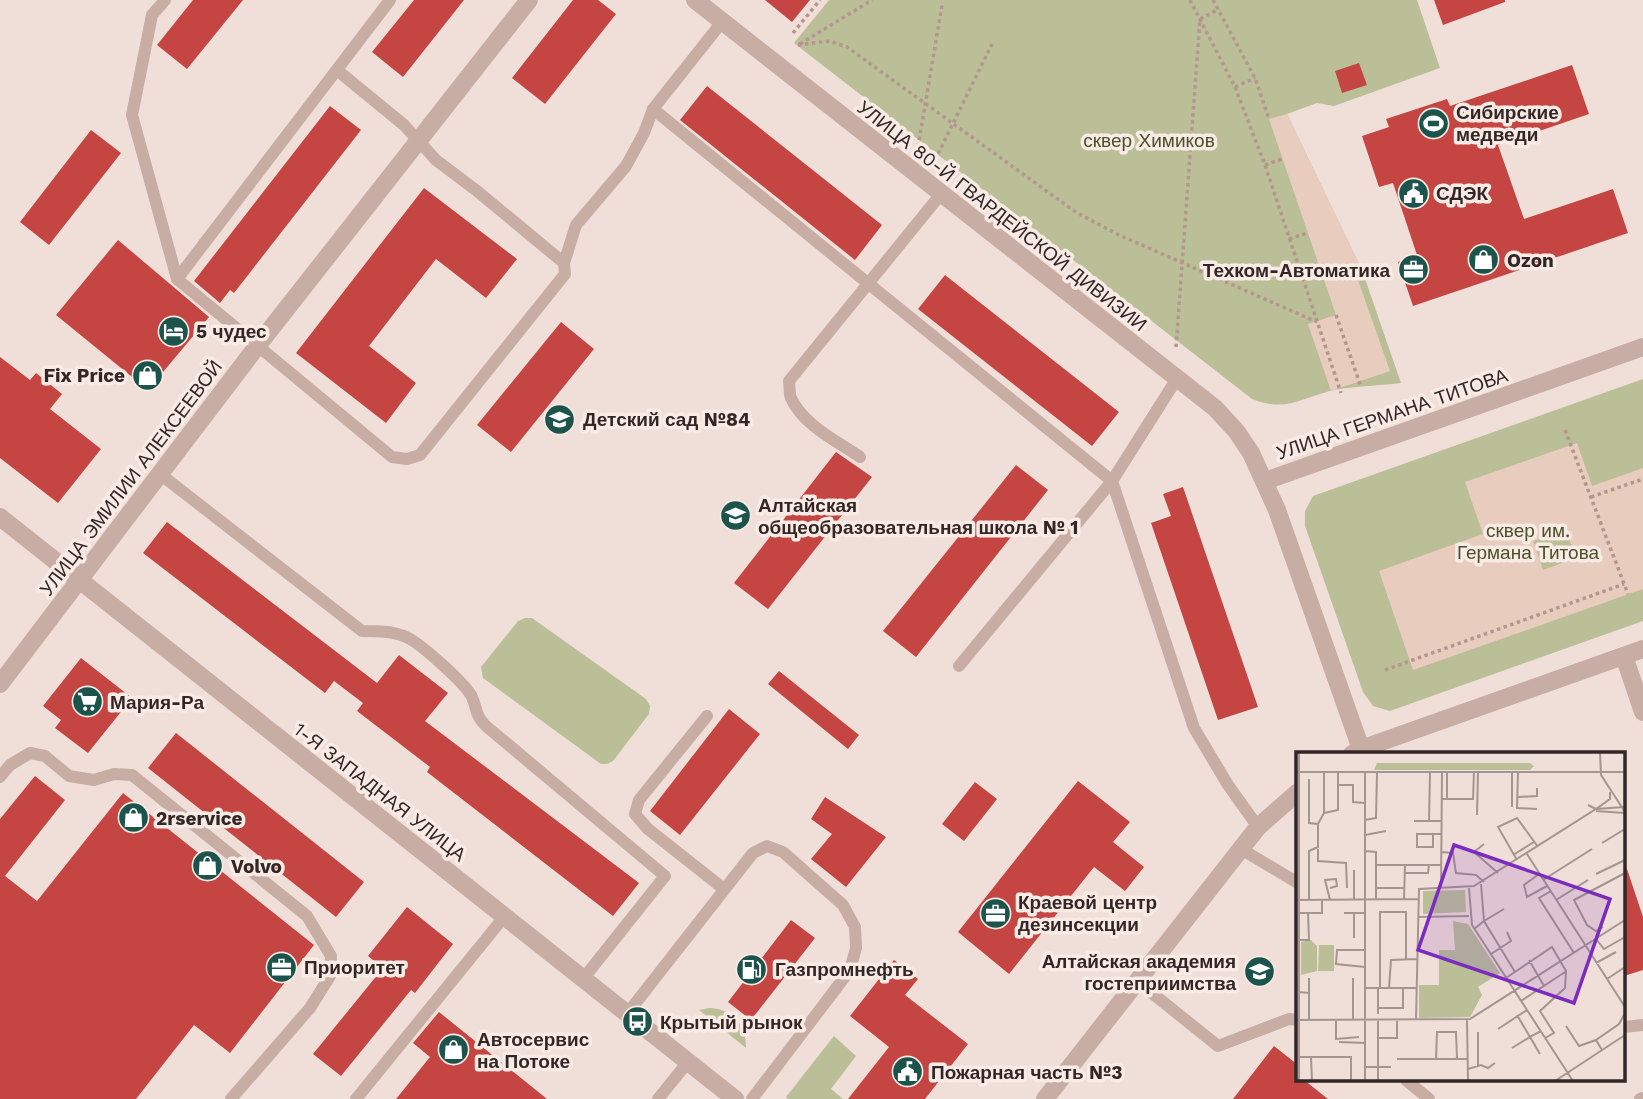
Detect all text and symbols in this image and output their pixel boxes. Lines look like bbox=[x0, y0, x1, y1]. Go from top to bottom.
street label: УЛИЦА 80-Й ГВАРДЕЙСКОЙ ДИВИЗИИ bbox=[853, 96, 1151, 336]
place label: Сибирские медведи bbox=[1456, 101, 1559, 146]
sports icon: Сибирские медведи bbox=[1416, 106, 1450, 140]
park label: сквер Химиков bbox=[1083, 129, 1215, 152]
public building icon: СДЭК bbox=[1396, 176, 1430, 210]
place label: СДЭК bbox=[1436, 182, 1489, 205]
shop icon: Ozon bbox=[1467, 243, 1501, 277]
place label: Ozon bbox=[1507, 249, 1554, 272]
office icon: Техком-Автоматика bbox=[1396, 253, 1430, 287]
place label: Техком-Автоматика bbox=[1203, 259, 1390, 282]
hotel icon: 5 чудес bbox=[156, 314, 190, 348]
place label: 5 чудес bbox=[196, 320, 267, 343]
street label: УЛИЦА ЭМИЛИИ АЛЕКСЕЕВОЙ bbox=[35, 356, 227, 600]
shop icon: Fix Price bbox=[131, 358, 165, 392]
street label: УЛИЦА ГЕРМАНА ТИТОВА bbox=[1273, 363, 1511, 464]
place label: Fix Price bbox=[43, 364, 125, 387]
school or university icon: Детский сад №84 bbox=[543, 402, 577, 436]
place label: Детский сад №84 bbox=[583, 408, 750, 431]
place label: Алтайская общеобразовательная школа № 1 bbox=[758, 494, 1078, 539]
school or university icon: Алтайская общеобразовательная школа № 1 bbox=[718, 499, 752, 533]
park label: сквер им. Германа Титова bbox=[1457, 519, 1600, 564]
supermarket icon: Мария-Ра bbox=[70, 685, 104, 719]
place label: Мария-Ра bbox=[110, 691, 204, 714]
street label: 1-Я ЗАПАДНАЯ УЛИЦА bbox=[289, 718, 471, 867]
inset map bbox=[1296, 752, 1626, 1082]
shop icon: 2rservice bbox=[116, 801, 150, 835]
place label: 2rservice bbox=[156, 807, 243, 830]
shop icon: Volvo bbox=[191, 849, 225, 883]
place label: Volvo bbox=[231, 855, 282, 878]
place label: Краевой центр дезинсекции bbox=[1018, 891, 1157, 936]
office icon: Краевой центр дезинсекции bbox=[978, 896, 1012, 930]
office icon: Приоритет bbox=[264, 950, 298, 984]
place label: Алтайская академия гостеприимства bbox=[1042, 950, 1236, 995]
fuel station icon: Газпромнефть bbox=[735, 952, 769, 986]
school or university icon: Алтайская академия гостеприимства bbox=[1242, 955, 1276, 989]
place label: Приоритет bbox=[304, 956, 405, 979]
place label: Газпромнефть bbox=[775, 958, 914, 981]
bus stop icon: Крытый рынок bbox=[620, 1005, 654, 1039]
place label: Крытый рынок bbox=[660, 1011, 803, 1034]
place label: Автосервис на Потоке bbox=[477, 1028, 590, 1073]
shop icon: Автосервис на Потоке bbox=[437, 1033, 471, 1067]
public building icon: Пожарная часть №3 bbox=[891, 1055, 925, 1089]
place label: Пожарная часть №3 bbox=[931, 1061, 1122, 1084]

